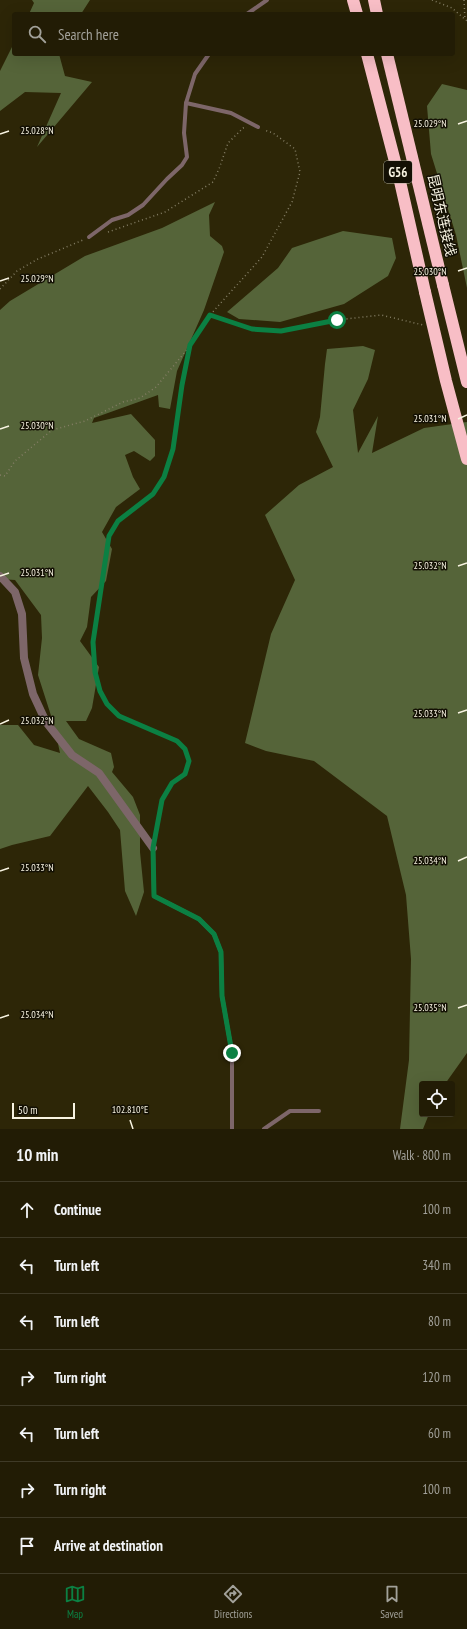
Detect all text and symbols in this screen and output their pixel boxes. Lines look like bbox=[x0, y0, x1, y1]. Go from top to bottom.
search box bbox=[12, 12, 455, 56]
icon: search bbox=[26, 23, 48, 45]
text: Search here bbox=[58, 25, 119, 44]
text: 25.029°N bbox=[413, 117, 447, 130]
text: 25.028°N bbox=[20, 124, 54, 137]
road number: G56 bbox=[384, 161, 412, 183]
street label: 昆明东连接线 bbox=[424, 172, 460, 258]
text: 25.030°N bbox=[413, 265, 447, 278]
text: 25.029°N bbox=[20, 272, 54, 285]
route start bbox=[328, 311, 346, 329]
text: 25.031°N bbox=[413, 412, 447, 425]
text: 25.030°N bbox=[20, 419, 54, 432]
text: 25.032°N bbox=[413, 559, 447, 572]
text: 25.031°N bbox=[20, 566, 54, 579]
text: 25.033°N bbox=[413, 707, 447, 720]
text: 25.032°N bbox=[20, 714, 54, 727]
text: 25.034°N bbox=[413, 854, 447, 867]
text: 25.033°N bbox=[20, 861, 54, 874]
text: 25.035°N bbox=[413, 1001, 447, 1014]
text: 25.034°N bbox=[20, 1008, 54, 1021]
route end bbox=[223, 1044, 241, 1062]
map controls bbox=[419, 1081, 455, 1117]
button: locate bbox=[419, 1081, 455, 1117]
scale bar bbox=[12, 1101, 75, 1120]
text: 50 m bbox=[18, 1103, 37, 1117]
text: 102.810°E bbox=[112, 1103, 148, 1116]
text: 10 min bbox=[16, 1144, 58, 1166]
text: Walk · 800 m bbox=[393, 1147, 451, 1164]
icon: ahead bbox=[16, 1199, 38, 1221]
text: Continue bbox=[54, 1200, 101, 1219]
text: 100 m bbox=[422, 1201, 451, 1218]
icon: left bbox=[16, 1255, 38, 1277]
text: Turn left bbox=[54, 1256, 99, 1275]
text: 340 m bbox=[422, 1257, 451, 1274]
icon: left bbox=[16, 1311, 38, 1333]
text: Turn left bbox=[54, 1312, 99, 1331]
text: 80 m bbox=[428, 1313, 451, 1330]
icon: right bbox=[16, 1367, 38, 1389]
text: Turn right bbox=[54, 1368, 106, 1387]
text: 120 m bbox=[422, 1369, 451, 1386]
icon: left bbox=[16, 1423, 38, 1445]
text: Turn left bbox=[54, 1424, 99, 1443]
text: 60 m bbox=[428, 1425, 451, 1442]
icon: right bbox=[16, 1479, 38, 1501]
text: Turn right bbox=[54, 1480, 106, 1499]
text: 100 m bbox=[422, 1481, 451, 1498]
icon: arrive bbox=[16, 1535, 38, 1557]
text: Arrive at destination bbox=[54, 1536, 163, 1555]
tab: Map bbox=[64, 1583, 86, 1621]
tab: Directions bbox=[214, 1583, 252, 1621]
tab: Saved bbox=[380, 1583, 403, 1621]

